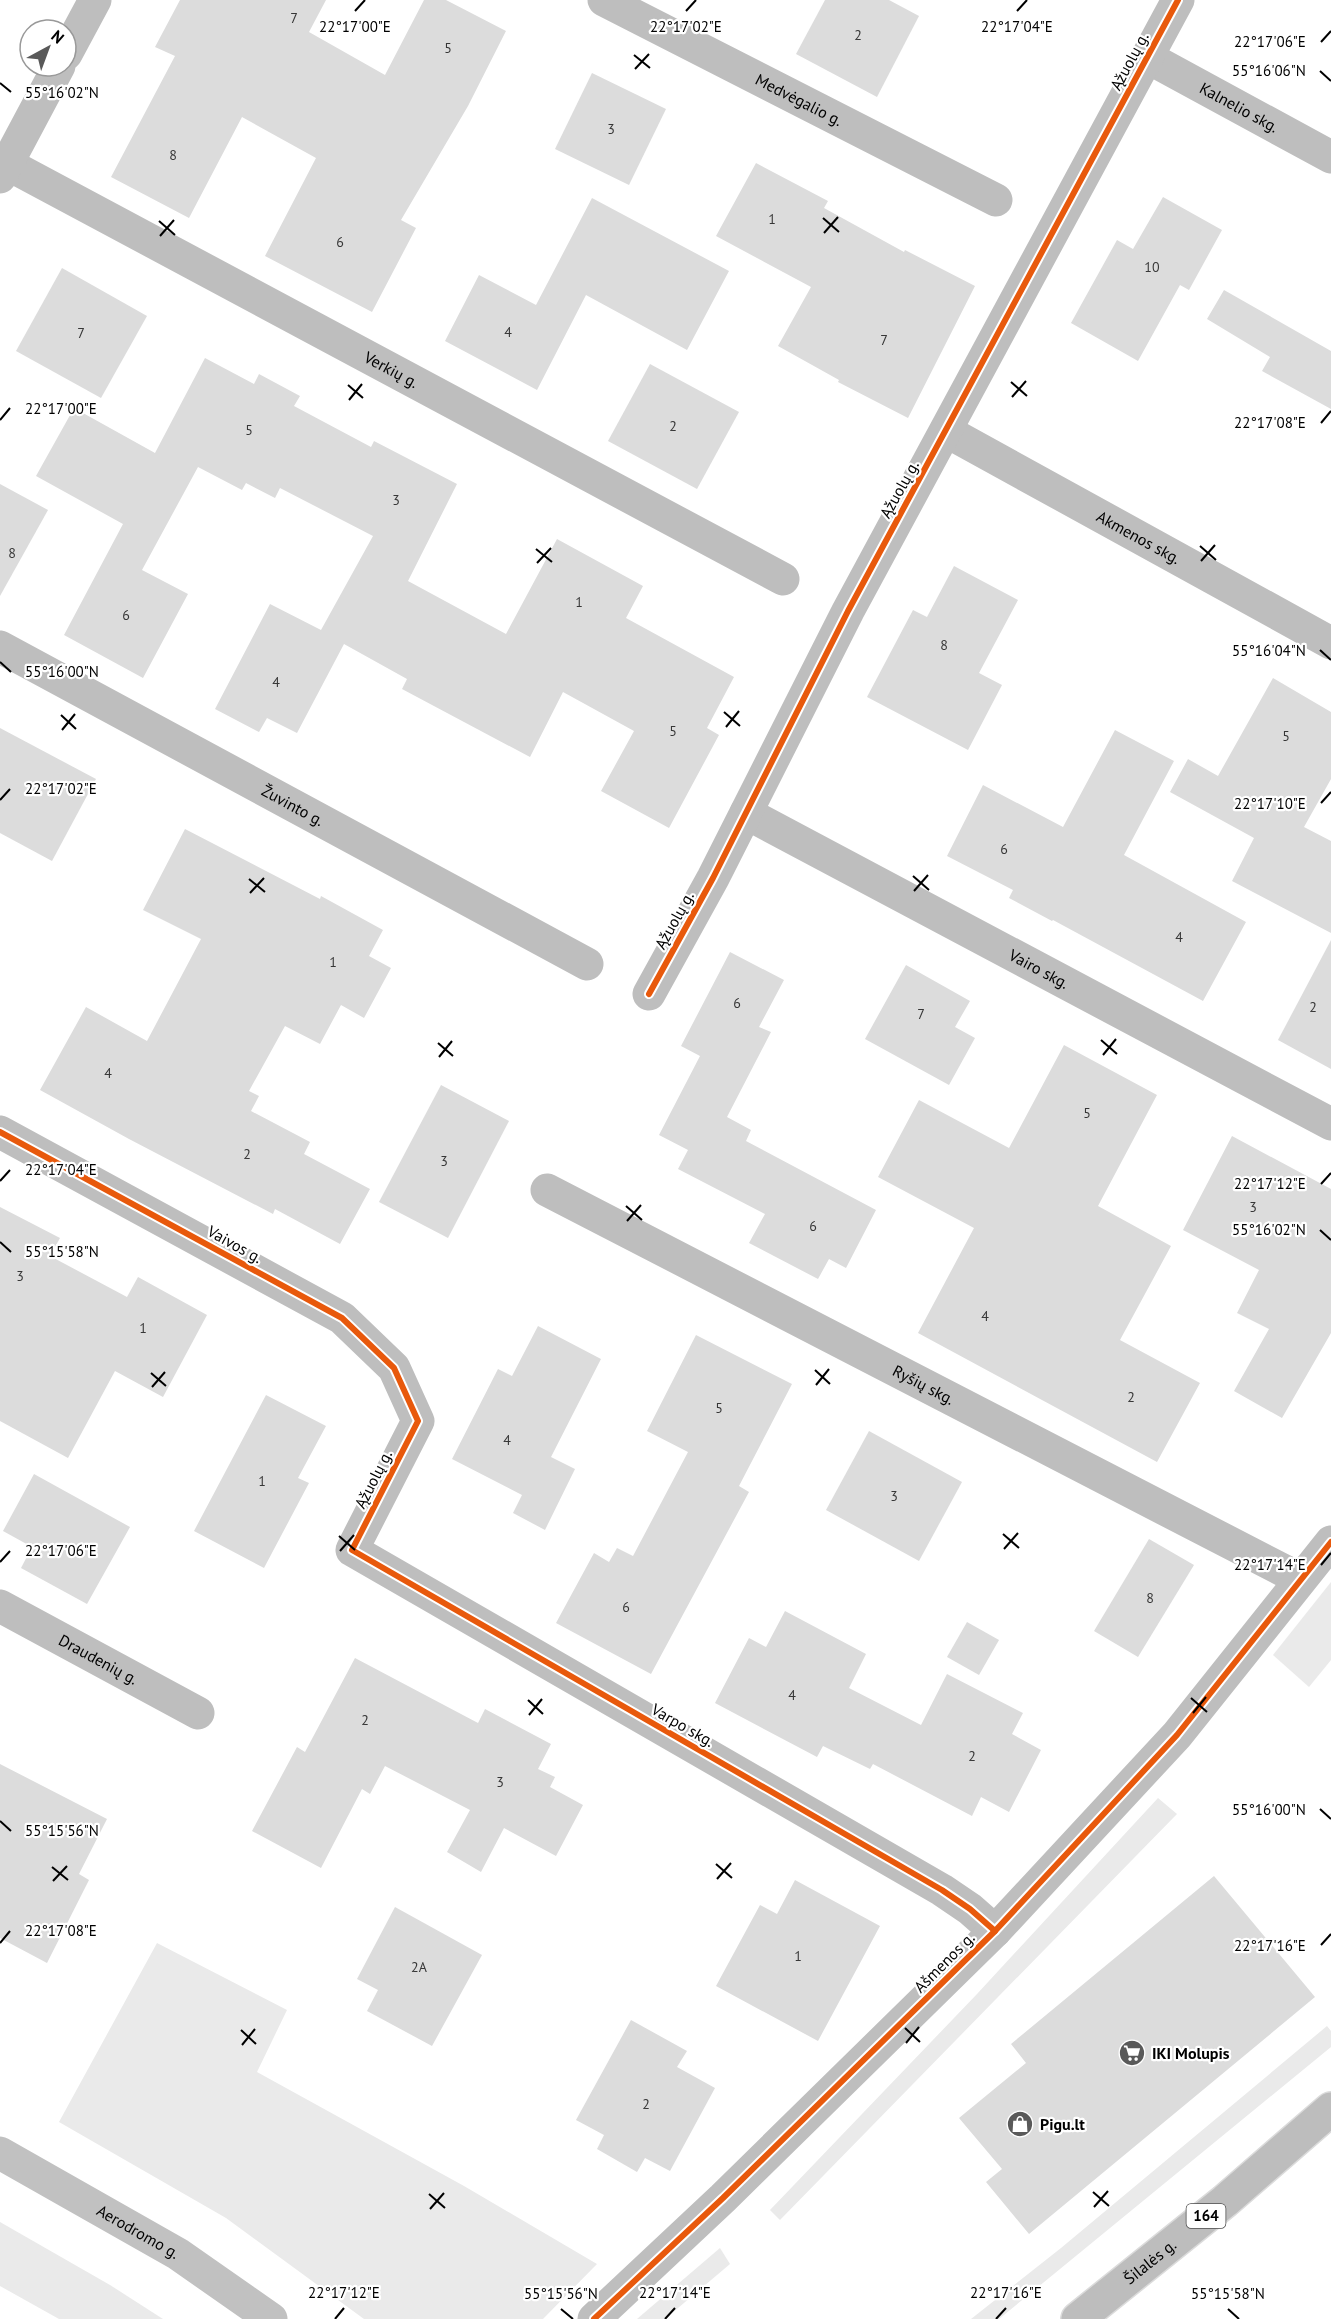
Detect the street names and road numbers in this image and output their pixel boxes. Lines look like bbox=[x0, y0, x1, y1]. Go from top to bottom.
street label: Ąžuolų g. bbox=[1105, 29, 1153, 93]
street label: Medvėgalio g. bbox=[752, 69, 846, 130]
street label: Kalnelio skg. bbox=[1196, 78, 1282, 137]
street label: Verkių g. bbox=[360, 346, 422, 392]
street label: Ąžuolų g. bbox=[875, 457, 923, 521]
street label: Akmenos skg. bbox=[1093, 506, 1184, 568]
street label: Žuvinto g. bbox=[258, 780, 328, 830]
street label: Ąžuolų g. bbox=[650, 888, 698, 952]
street label: Vairo skg. bbox=[1005, 944, 1073, 993]
street label: Vaivos g. bbox=[203, 1220, 266, 1267]
street label: Ryšių skg. bbox=[889, 1360, 958, 1409]
street label: Ąžuolų g. bbox=[350, 1446, 396, 1512]
street label: Draudenių g. bbox=[55, 1630, 142, 1689]
street label: Varpo skg. bbox=[647, 1698, 718, 1751]
street label: Ašmenos g. bbox=[910, 1928, 978, 1996]
street label: Aerodromo g. bbox=[93, 2200, 183, 2263]
road number: 164 bbox=[1186, 2204, 1226, 2228]
street label: Šilalės g. bbox=[1120, 2234, 1180, 2288]

